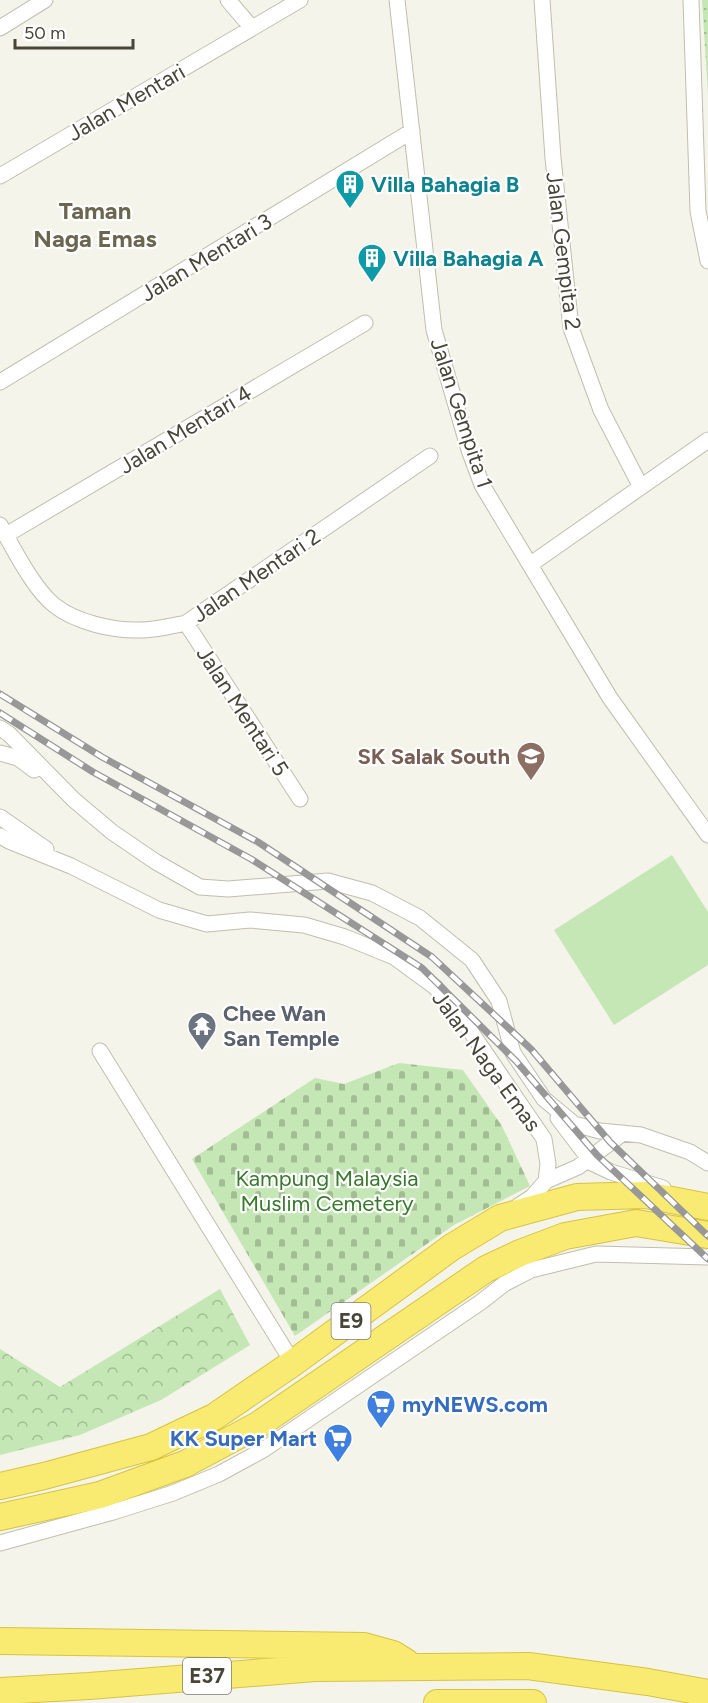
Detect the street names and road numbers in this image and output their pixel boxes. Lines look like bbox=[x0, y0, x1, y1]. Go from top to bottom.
street label: Jalan Mentari bbox=[63, 58, 190, 147]
street label: Jalan Gempita 2 bbox=[540, 170, 587, 332]
street label: Jalan Mentari 3 bbox=[136, 208, 277, 307]
street label: Jalan Gempita 1 bbox=[425, 335, 498, 491]
street label: Jalan Mentari 4 bbox=[114, 379, 257, 480]
street label: Jalan Mentari 2 bbox=[187, 523, 326, 628]
street label: Jalan Mentari 5 bbox=[191, 641, 295, 781]
street label: Jalan Naga Emas bbox=[426, 986, 547, 1137]
road number: E9 bbox=[332, 1303, 370, 1339]
road number: E37 bbox=[183, 1658, 231, 1694]

